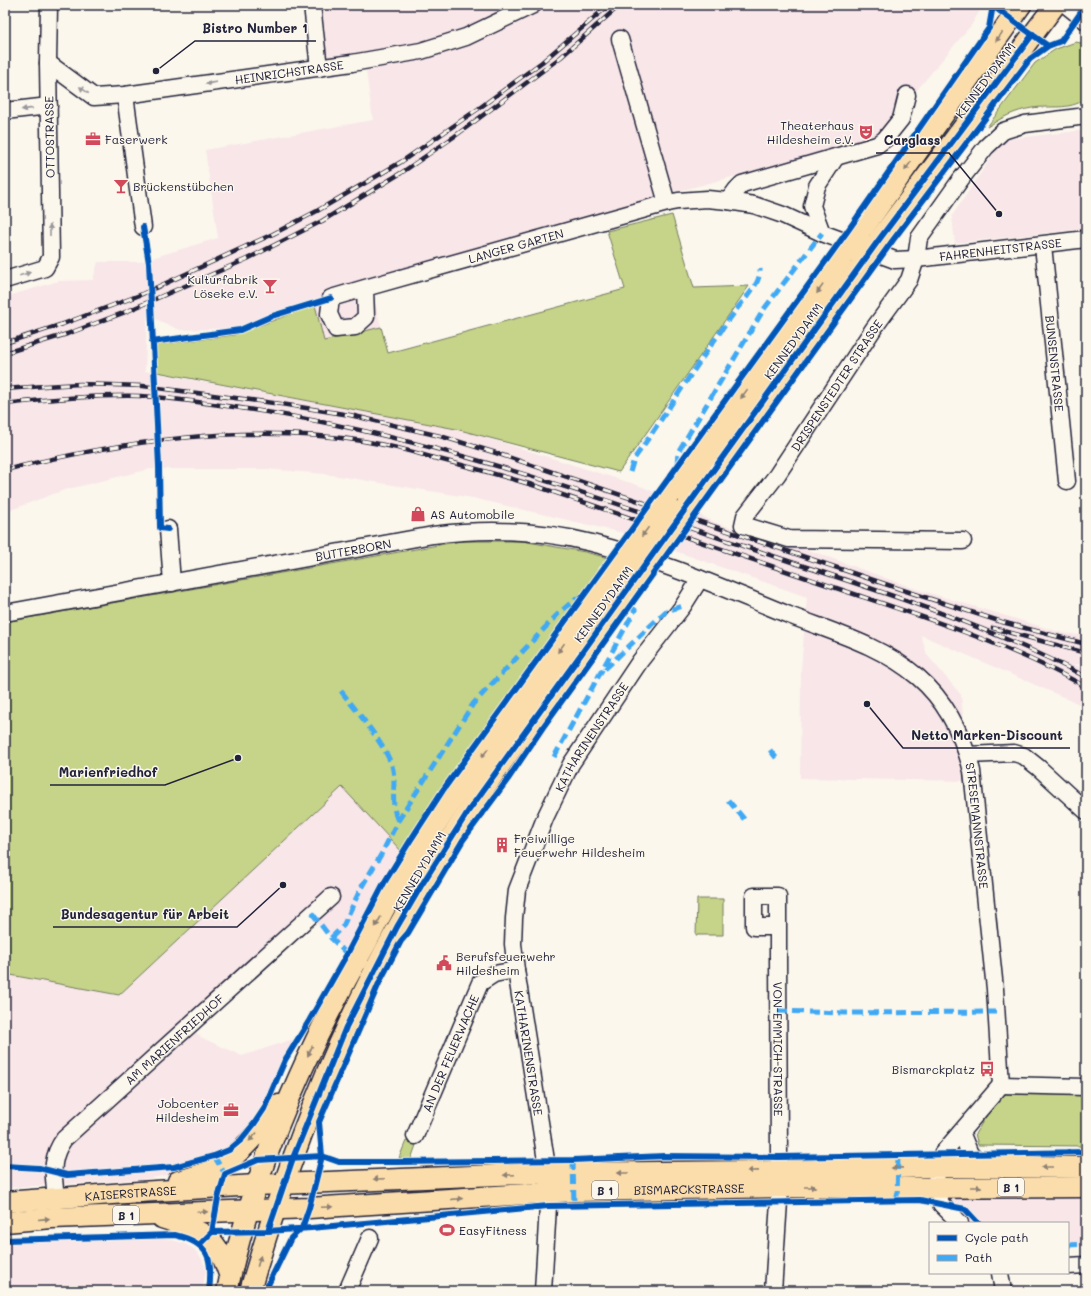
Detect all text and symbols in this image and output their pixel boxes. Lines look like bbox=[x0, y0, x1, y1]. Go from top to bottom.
callout: Bistro Number 1 bbox=[195, 16, 316, 41]
text: Bistro Number 1 bbox=[202, 19, 308, 36]
one-way arrow bbox=[995, 31, 1003, 42]
street label: KENNEDYDAMM bbox=[951, 39, 1019, 121]
street label: HEINRICHSTRASSE bbox=[234, 56, 345, 87]
one-way arrow bbox=[205, 80, 217, 86]
one-way arrow bbox=[79, 86, 90, 94]
street label: OTTOSTRASSE bbox=[40, 96, 58, 178]
one-way arrow bbox=[21, 105, 33, 112]
place label: Theaterhaus Hildesheim e.V. bbox=[767, 117, 854, 147]
theatre icon: Theaterhaus Hildesheim e.V. bbox=[857, 123, 875, 141]
callout: Carglass bbox=[876, 128, 949, 153]
office icon: Faserwerk bbox=[84, 130, 102, 148]
place label: Faserwerk bbox=[105, 131, 168, 147]
text: Carglass bbox=[884, 131, 940, 148]
one-way arrow bbox=[904, 161, 912, 171]
bar icon: Brückenstübchen bbox=[112, 177, 130, 195]
place label: Brückenstübchen bbox=[133, 178, 234, 194]
one-way arrow bbox=[47, 223, 53, 236]
street label: LANGER GARTEN bbox=[467, 224, 565, 266]
street label: FAHRENHEITSTRASSE bbox=[938, 234, 1063, 264]
one-way arrow bbox=[19, 271, 31, 277]
place label: Kulturfabrik Löseke e.V. bbox=[187, 271, 258, 301]
bar icon: Kulturfabrik Löseke e.V. bbox=[261, 277, 279, 295]
one-way arrow bbox=[816, 283, 824, 294]
street label: KENNEDYDAMM bbox=[760, 300, 826, 382]
street label: BUNSENSTRASSE bbox=[1042, 314, 1068, 412]
street label: DRISPENSTEDTER STRASSE bbox=[787, 316, 886, 454]
one-way arrow bbox=[740, 389, 749, 400]
shop icon: AS Automobile bbox=[409, 505, 427, 523]
place label: AS Automobile bbox=[430, 506, 515, 522]
one-way arrow bbox=[641, 527, 649, 538]
street label: BUTTERBORN bbox=[314, 535, 393, 564]
street label: KENNEDYDAMM bbox=[570, 563, 636, 645]
one-way arrow bbox=[557, 643, 565, 653]
street label: KATHARINENSTRASSE bbox=[551, 679, 632, 794]
callout: Netto Marken-Discount bbox=[903, 723, 1070, 748]
text: Netto Marken-Discount bbox=[911, 726, 1063, 743]
one-way arrow bbox=[481, 748, 489, 759]
callout: Marienfriedhof bbox=[50, 760, 165, 785]
street label: STRESEMANNSTRASSE bbox=[962, 761, 992, 890]
text: Marienfriedhof bbox=[59, 763, 158, 780]
street label: KENNEDYDAMM bbox=[389, 828, 449, 914]
place label: Freiwillige Feuerwehr Hildesheim bbox=[514, 830, 645, 860]
building icon: Freiwillige Feuerwehr Hildesheim bbox=[493, 836, 511, 854]
callout: Bundesagentur für Arbeit bbox=[53, 902, 237, 927]
text: Bundesagentur für Arbeit bbox=[61, 905, 229, 922]
one-way arrow bbox=[374, 916, 381, 928]
place label: Berufsfeuerwehr Hildesheim bbox=[456, 948, 556, 978]
public building icon: Berufsfeuerwehr Hildesheim bbox=[435, 954, 453, 972]
street label: VON-EMMICH-STRASSE bbox=[770, 982, 787, 1116]
street label: KATHARINENSTRASSE bbox=[511, 989, 547, 1117]
street label: AM MARIENFRIEDHOF bbox=[121, 990, 227, 1088]
street label: AN DER FEUERWACHE bbox=[418, 992, 482, 1114]
one-way arrow bbox=[307, 1045, 313, 1057]
bus stop icon: Bismarckplatz bbox=[978, 1060, 996, 1078]
place label: Bismarckplatz bbox=[892, 1061, 975, 1077]
place label: Jobcenter Hildesheim bbox=[155, 1095, 219, 1125]
office icon: Jobcenter Hildesheim bbox=[222, 1101, 240, 1119]
one-way arrow bbox=[249, 1131, 258, 1142]
one-way arrow bbox=[1040, 1164, 1053, 1170]
one-way arrow bbox=[890, 1165, 903, 1171]
one-way arrow bbox=[746, 1168, 759, 1174]
one-way arrow bbox=[616, 1170, 629, 1176]
one-way arrow bbox=[503, 1171, 515, 1178]
one-way arrow bbox=[373, 1176, 385, 1183]
road number: B 1 bbox=[998, 1178, 1024, 1196]
street label: BISMARCKSTRASSE bbox=[634, 1180, 745, 1198]
road number: B 1 bbox=[592, 1181, 618, 1199]
street label: KAISERSTRASSE bbox=[84, 1182, 177, 1204]
one-way arrow bbox=[804, 1184, 817, 1190]
one-way arrow bbox=[970, 1184, 983, 1190]
one-way arrow bbox=[451, 1195, 463, 1202]
one-way arrow bbox=[321, 1203, 333, 1210]
road number: B 1 bbox=[113, 1206, 139, 1224]
one-way arrow bbox=[196, 1209, 209, 1215]
one-way arrow bbox=[38, 1216, 50, 1223]
sports icon: EasyFitness bbox=[438, 1221, 456, 1239]
place label: EasyFitness bbox=[459, 1222, 527, 1238]
legend bbox=[929, 1222, 1069, 1274]
text: Cycle path bbox=[965, 1229, 1028, 1245]
text: Path bbox=[965, 1249, 992, 1265]
one-way arrow bbox=[256, 1254, 262, 1267]

